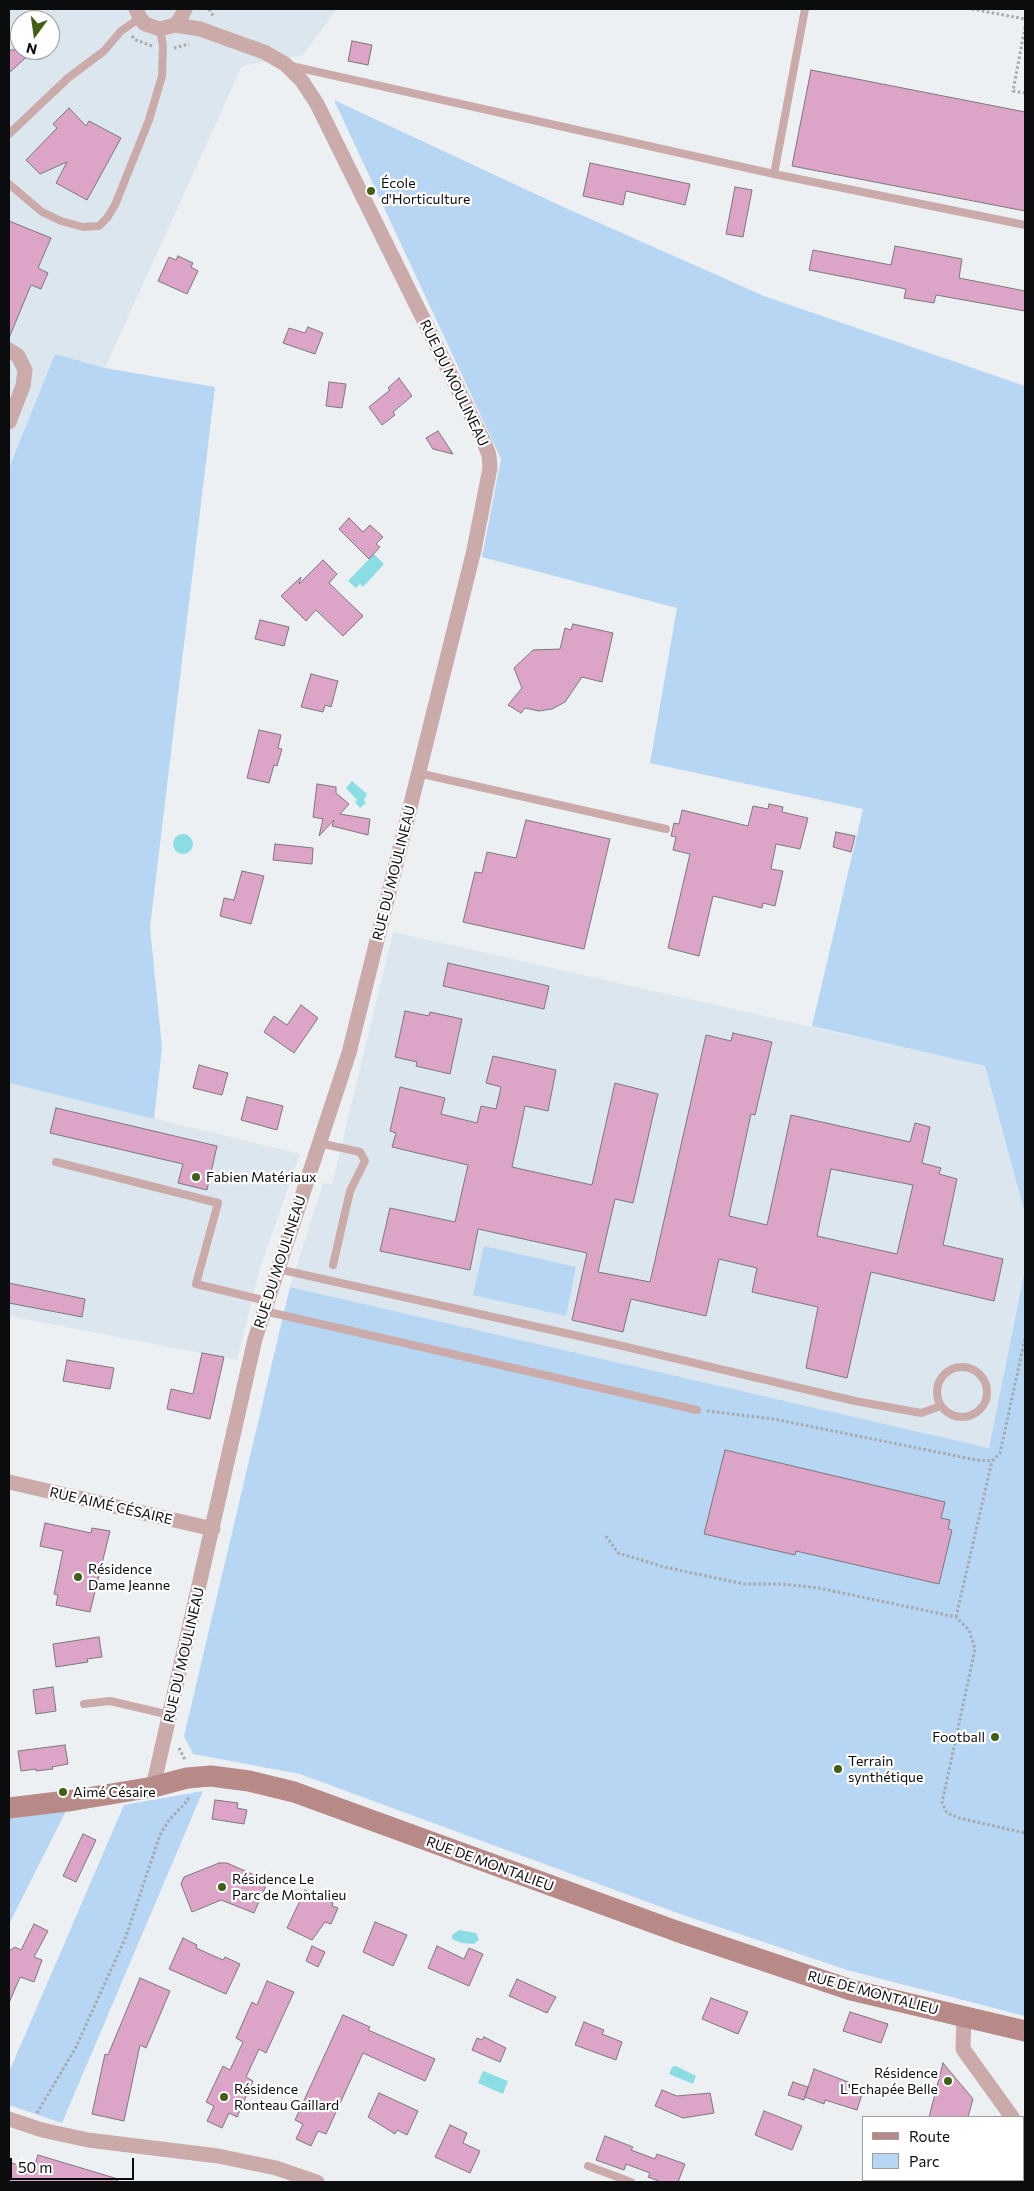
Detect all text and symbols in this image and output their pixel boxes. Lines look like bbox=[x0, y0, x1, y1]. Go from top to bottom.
north arrow bbox=[10, 10, 60, 60]
text: N bbox=[24, 40, 39, 59]
place label: École d'Horticulture bbox=[381, 175, 470, 208]
marker: École d'Horticulture bbox=[365, 185, 377, 197]
street label: RUE DU MOULINEAU bbox=[416, 317, 492, 449]
street label: RUE DU MOULINEAU bbox=[369, 804, 419, 942]
place label: Fabien Matériaux bbox=[206, 1169, 316, 1185]
marker: Fabien Matériaux bbox=[190, 1171, 202, 1183]
street label: RUE DU MOULINEAU bbox=[251, 1193, 309, 1331]
street label: RUE AIMÉ CÉSAIRE bbox=[48, 1484, 174, 1528]
place label: Résidence Dame Jeanne bbox=[88, 1561, 170, 1594]
marker: Résidence Dame Jeanne bbox=[72, 1571, 84, 1583]
street label: RUE DU MOULINEAU bbox=[160, 1586, 208, 1724]
place label: Football bbox=[932, 1729, 985, 1745]
marker: Football bbox=[989, 1731, 1001, 1743]
place label: Terrain synthétique bbox=[848, 1753, 923, 1785]
marker: Terrain synthétique bbox=[832, 1763, 844, 1775]
place label: Aimé Césaire bbox=[73, 1784, 156, 1800]
marker: Aimé Césaire bbox=[57, 1786, 69, 1798]
street label: RUE DE MONTALIEU bbox=[424, 1833, 556, 1895]
place label: Résidence Le Parc de Montalieu bbox=[232, 1871, 346, 1904]
marker: Résidence Le Parc de Montalieu bbox=[216, 1881, 228, 1893]
street label: RUE DE MONTALIEU bbox=[806, 1967, 940, 2019]
place label: Résidence L'Echapée Belle bbox=[840, 2065, 938, 2098]
marker: Résidence L'Echapée Belle bbox=[942, 2075, 954, 2087]
place label: Résidence Ronteau Gaillard bbox=[234, 2081, 339, 2114]
marker: Résidence Ronteau Gaillard bbox=[218, 2091, 230, 2103]
legend bbox=[862, 2116, 1024, 2181]
text: Route bbox=[909, 2127, 950, 2145]
scale bar bbox=[12, 2148, 136, 2180]
text: Parc bbox=[909, 2152, 939, 2170]
text: 50 m bbox=[18, 2158, 52, 2176]

